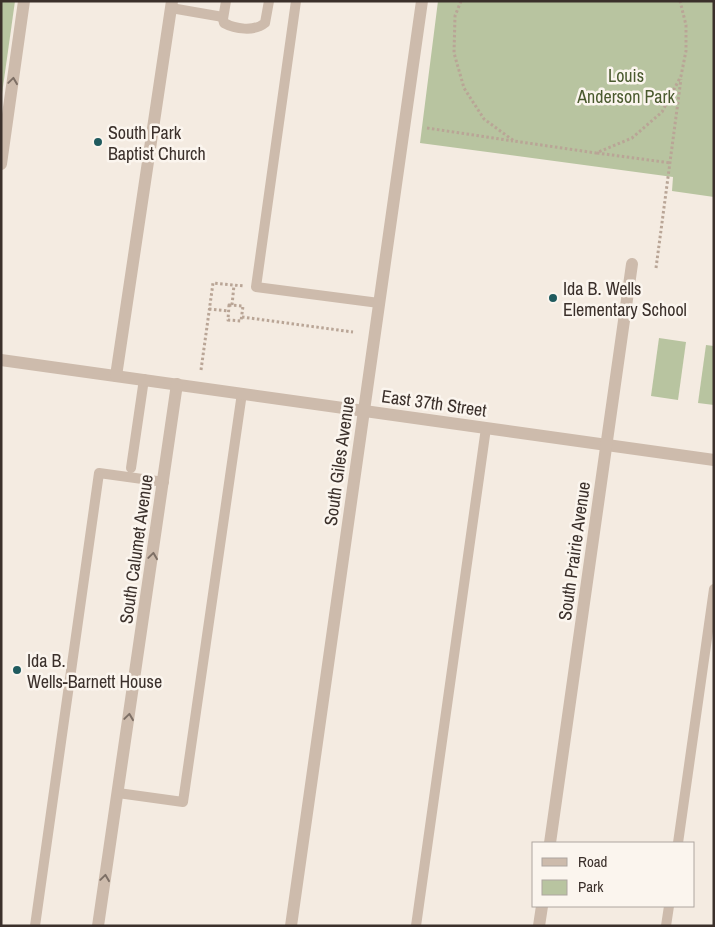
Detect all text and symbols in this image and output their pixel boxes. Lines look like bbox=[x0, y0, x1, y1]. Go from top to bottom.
park label: Louis Anderson Park bbox=[576, 63, 675, 109]
one-way arrow bbox=[7, 77, 18, 85]
place label: South Park Baptist Church bbox=[108, 120, 206, 166]
marker: South Park Baptist Church bbox=[92, 136, 104, 148]
place label: Ida B. Wells Elementary School bbox=[563, 276, 687, 322]
marker: Ida B. Wells Elementary School bbox=[547, 292, 559, 304]
street label: East 37th Street bbox=[380, 383, 488, 423]
street label: South Giles Avenue bbox=[318, 395, 360, 527]
street label: South Calumet Avenue bbox=[113, 473, 159, 625]
street label: South Prairie Avenue bbox=[552, 480, 596, 622]
one-way arrow bbox=[147, 552, 157, 560]
place label: Ida B. Wells-Barnett House bbox=[27, 648, 162, 694]
marker: Ida B. Wells-Barnett House bbox=[11, 664, 23, 676]
one-way arrow bbox=[123, 712, 134, 720]
legend bbox=[532, 842, 695, 907]
text: Road bbox=[578, 851, 607, 872]
one-way arrow bbox=[100, 873, 110, 882]
text: Park bbox=[578, 876, 604, 897]

